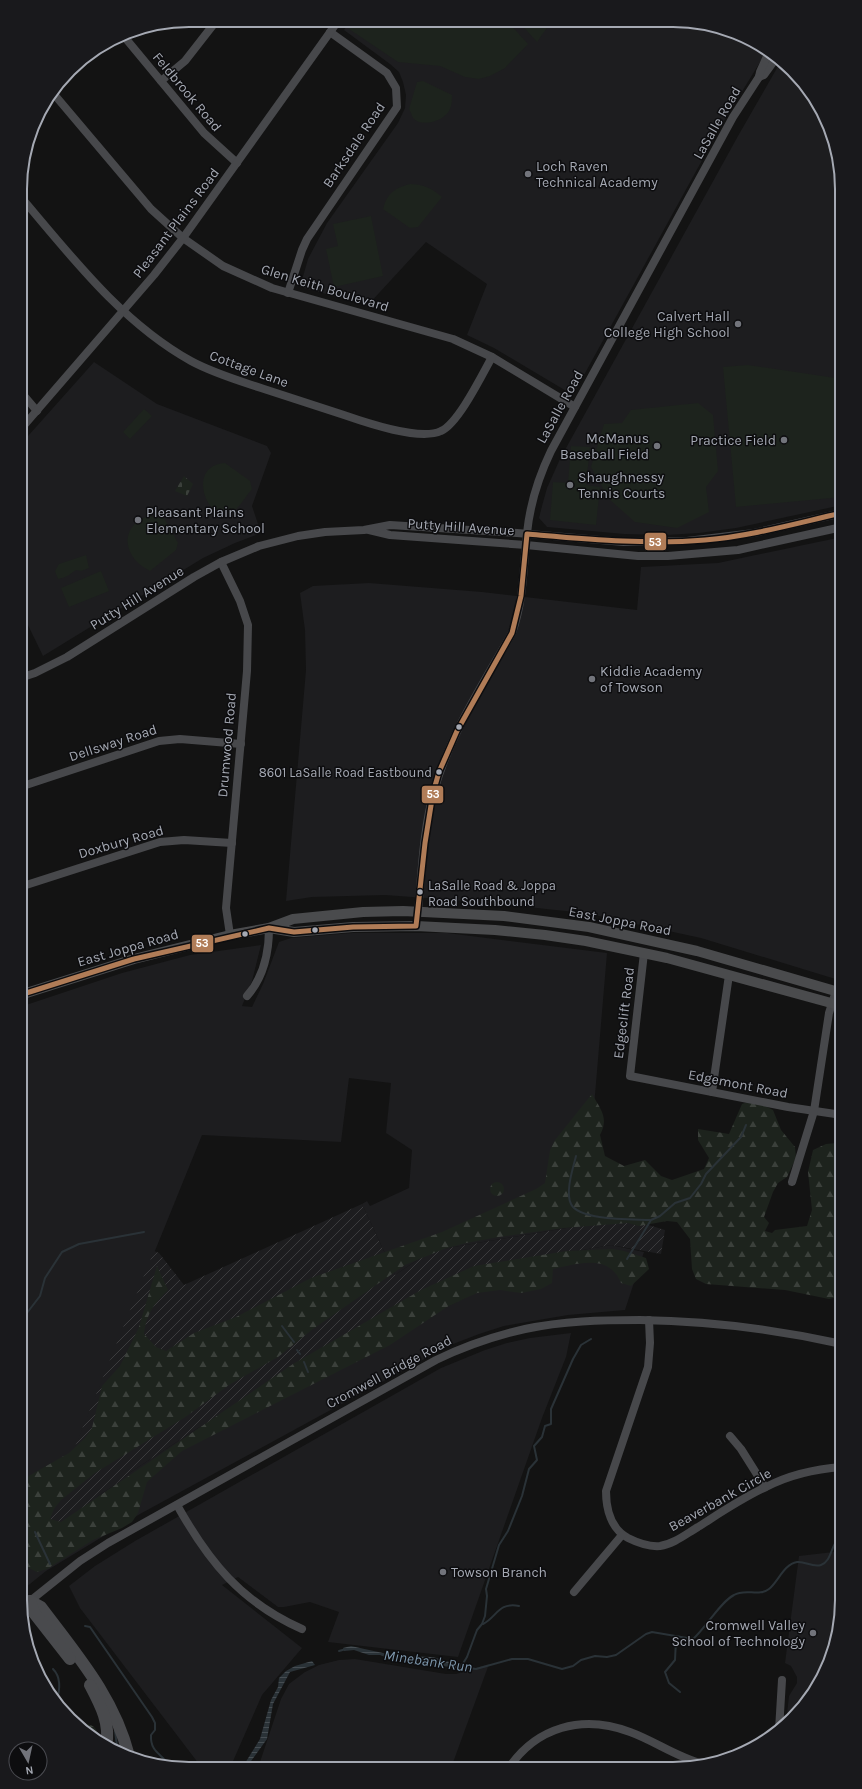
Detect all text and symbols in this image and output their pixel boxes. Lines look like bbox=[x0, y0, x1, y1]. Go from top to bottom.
street label: Feldbrook Road bbox=[149, 49, 225, 135]
street label: LaSalle Road bbox=[689, 84, 745, 162]
street label: Barksdale Road bbox=[319, 99, 389, 191]
place label: Loch Raven Technical Academy bbox=[536, 158, 658, 191]
street label: Pleasant Plains Road bbox=[129, 165, 223, 281]
marker: Loch Raven Technical Academy bbox=[523, 169, 533, 179]
street label: Glen Keith Boulevard bbox=[259, 260, 391, 316]
place label: Calvert Hall College High School bbox=[604, 308, 730, 341]
marker: Calvert Hall College High School bbox=[733, 319, 743, 329]
street label: Cottage Lane bbox=[207, 347, 291, 391]
street label: LaSalle Road bbox=[533, 367, 587, 447]
place label: McManus Baseball Field bbox=[560, 430, 649, 463]
place label: Practice Field bbox=[690, 432, 776, 449]
marker: Practice Field bbox=[779, 435, 789, 445]
marker: McManus Baseball Field bbox=[652, 441, 662, 451]
place label: Shaughnessy Tennis Courts bbox=[578, 469, 665, 502]
marker: Shaughnessy Tennis Courts bbox=[565, 480, 575, 490]
place label: Pleasant Plains Elementary School bbox=[146, 504, 265, 537]
marker: Pleasant Plains Elementary School bbox=[133, 515, 143, 525]
street label: Putty Hill Avenue bbox=[407, 515, 515, 539]
line badge: 53 bbox=[644, 532, 667, 551]
text: 53 bbox=[648, 536, 662, 549]
street label: Putty Hill Avenue bbox=[87, 562, 187, 634]
place label: Kiddie Academy of Towson bbox=[600, 663, 703, 696]
marker: Kiddie Academy of Towson bbox=[587, 674, 597, 684]
street label: Drumwood Road bbox=[214, 692, 240, 798]
street label: Dellsway Road bbox=[67, 721, 159, 765]
unlabelled marker bbox=[454, 722, 464, 732]
place label: 8601 LaSalle Road Eastbound bbox=[259, 765, 432, 780]
marker: 8601 LaSalle Road Eastbound bbox=[434, 767, 444, 777]
line badge: 53 bbox=[421, 785, 444, 804]
text: 53 bbox=[426, 788, 440, 801]
street label: Doxbury Road bbox=[76, 822, 166, 862]
place label: LaSalle Road & Joppa Road Southbound bbox=[428, 878, 556, 909]
marker: LaSalle Road & Joppa Road Southbound bbox=[415, 887, 425, 897]
street label: East Joppa Road bbox=[567, 903, 673, 939]
street label: East Joppa Road bbox=[75, 925, 181, 971]
unlabelled marker bbox=[310, 925, 320, 935]
unlabelled marker bbox=[240, 929, 250, 939]
line badge: 53 bbox=[191, 934, 214, 953]
text: 53 bbox=[195, 937, 209, 950]
street label: Edgeclift Road bbox=[610, 966, 638, 1060]
street label: Edgemont Road bbox=[687, 1066, 789, 1102]
street label: Cromwell Bridge Road bbox=[323, 1332, 455, 1412]
street label: Beaverbank Circle bbox=[666, 1465, 774, 1535]
place label: Towson Branch bbox=[451, 1564, 547, 1581]
marker: Towson Branch bbox=[438, 1567, 448, 1577]
place label: Cromwell Valley School of Technology bbox=[671, 1617, 805, 1650]
marker: Cromwell Valley School of Technology bbox=[808, 1628, 818, 1638]
water label: Minebank Run bbox=[382, 1646, 474, 1676]
north arrow bbox=[8, 1741, 48, 1781]
text: N bbox=[25, 1763, 34, 1777]

